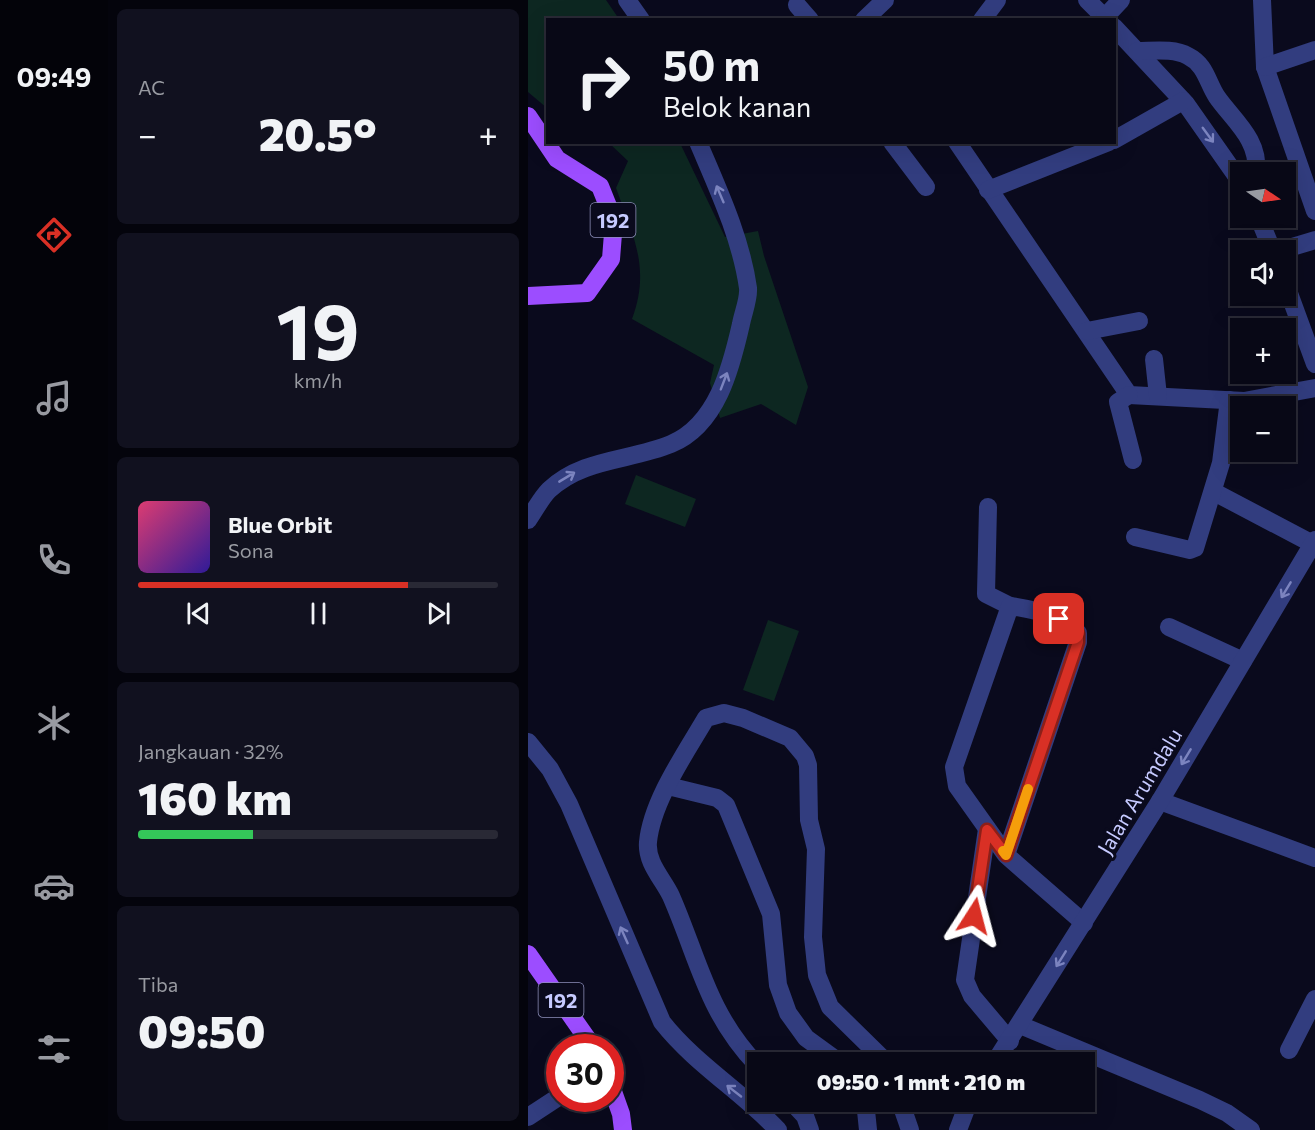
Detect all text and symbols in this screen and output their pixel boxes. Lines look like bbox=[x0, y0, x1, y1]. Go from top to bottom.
text: 50 m bbox=[663, 38, 760, 90]
icon: right bbox=[564, 42, 642, 120]
text: 09:49 bbox=[17, 60, 91, 93]
text: AC bbox=[138, 75, 165, 99]
text: Belok kanan bbox=[663, 90, 811, 123]
text: 20.5° bbox=[259, 105, 377, 160]
text: − bbox=[138, 113, 157, 154]
text: + bbox=[479, 113, 498, 154]
one-way arrow bbox=[1202, 126, 1214, 142]
north arrow bbox=[1230, 162, 1296, 228]
map controls bbox=[1230, 162, 1296, 462]
one-way arrow bbox=[714, 185, 725, 203]
road number: 192 bbox=[590, 203, 635, 237]
icon: directions bbox=[33, 214, 75, 256]
button: sound bbox=[1230, 240, 1296, 306]
text: 19 bbox=[276, 281, 360, 376]
button: + bbox=[1230, 318, 1296, 384]
text: km/h bbox=[294, 368, 342, 392]
one-way arrow bbox=[719, 372, 730, 391]
icon: music bbox=[33, 377, 75, 419]
button: − bbox=[1230, 396, 1296, 462]
one-way arrow bbox=[558, 471, 575, 483]
text: Blue Orbit bbox=[228, 511, 332, 538]
text: Sona bbox=[228, 538, 274, 562]
icon: phone bbox=[33, 539, 75, 581]
one-way arrow bbox=[1280, 581, 1292, 598]
pin bbox=[1033, 593, 1084, 644]
icon: previous bbox=[182, 597, 215, 630]
icon: pause bbox=[302, 597, 335, 630]
icon: next bbox=[422, 597, 455, 630]
icon: arrive bbox=[1042, 602, 1075, 635]
icon: climate bbox=[33, 702, 75, 744]
street label: Jalan Arumdalu bbox=[1092, 723, 1186, 859]
text: Jangkauan · 32% bbox=[138, 739, 283, 763]
one-way arrow bbox=[1179, 748, 1191, 765]
text: 160 km bbox=[138, 769, 292, 824]
icon: car bbox=[33, 865, 75, 907]
position arrow bbox=[942, 884, 1006, 948]
one-way arrow bbox=[618, 927, 629, 945]
one-way arrow bbox=[1055, 950, 1067, 967]
text: Tiba bbox=[138, 972, 178, 996]
road number: 192 bbox=[538, 983, 584, 1017]
text: 09:50 bbox=[138, 1002, 266, 1057]
icon: filters bbox=[33, 1028, 75, 1070]
speed limit sign: 30 bbox=[546, 1034, 624, 1112]
text: 09:50 · 1 mnt · 210 m bbox=[817, 1068, 1025, 1095]
one-way arrow bbox=[727, 1084, 743, 1097]

